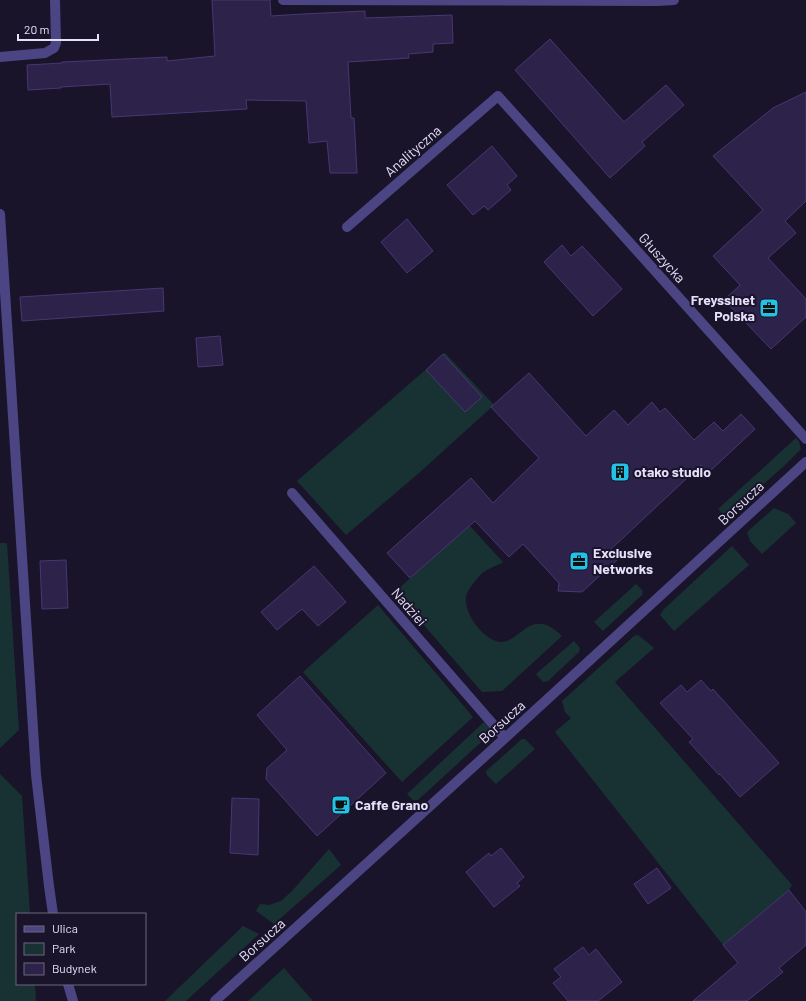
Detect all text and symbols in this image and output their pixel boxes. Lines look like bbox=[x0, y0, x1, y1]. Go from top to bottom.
scale bar bbox=[18, 16, 98, 42]
text: 20 m bbox=[24, 22, 50, 36]
street label: Analityczna bbox=[381, 121, 444, 180]
street label: Głuszycka bbox=[636, 229, 689, 286]
place label: Freyssinet Polska bbox=[691, 291, 755, 324]
office icon: Freyssinet Polska bbox=[758, 297, 780, 319]
building icon: otako studio bbox=[609, 461, 631, 483]
place label: otako studio bbox=[634, 463, 711, 480]
street label: Borsucza bbox=[714, 477, 767, 528]
place label: Exclusive Networks bbox=[593, 544, 653, 577]
office icon: Exclusive Networks bbox=[568, 550, 590, 572]
street label: Nadziei bbox=[388, 584, 431, 629]
street label: Borsucza bbox=[475, 696, 528, 747]
cafe icon: Caffe Grano bbox=[330, 794, 352, 816]
place label: Caffe Grano bbox=[355, 796, 428, 813]
legend bbox=[16, 913, 146, 985]
street label: Borsucza bbox=[235, 914, 288, 965]
text: Ulica bbox=[52, 921, 78, 935]
text: Park bbox=[52, 941, 76, 955]
text: Budynek bbox=[52, 961, 97, 975]

